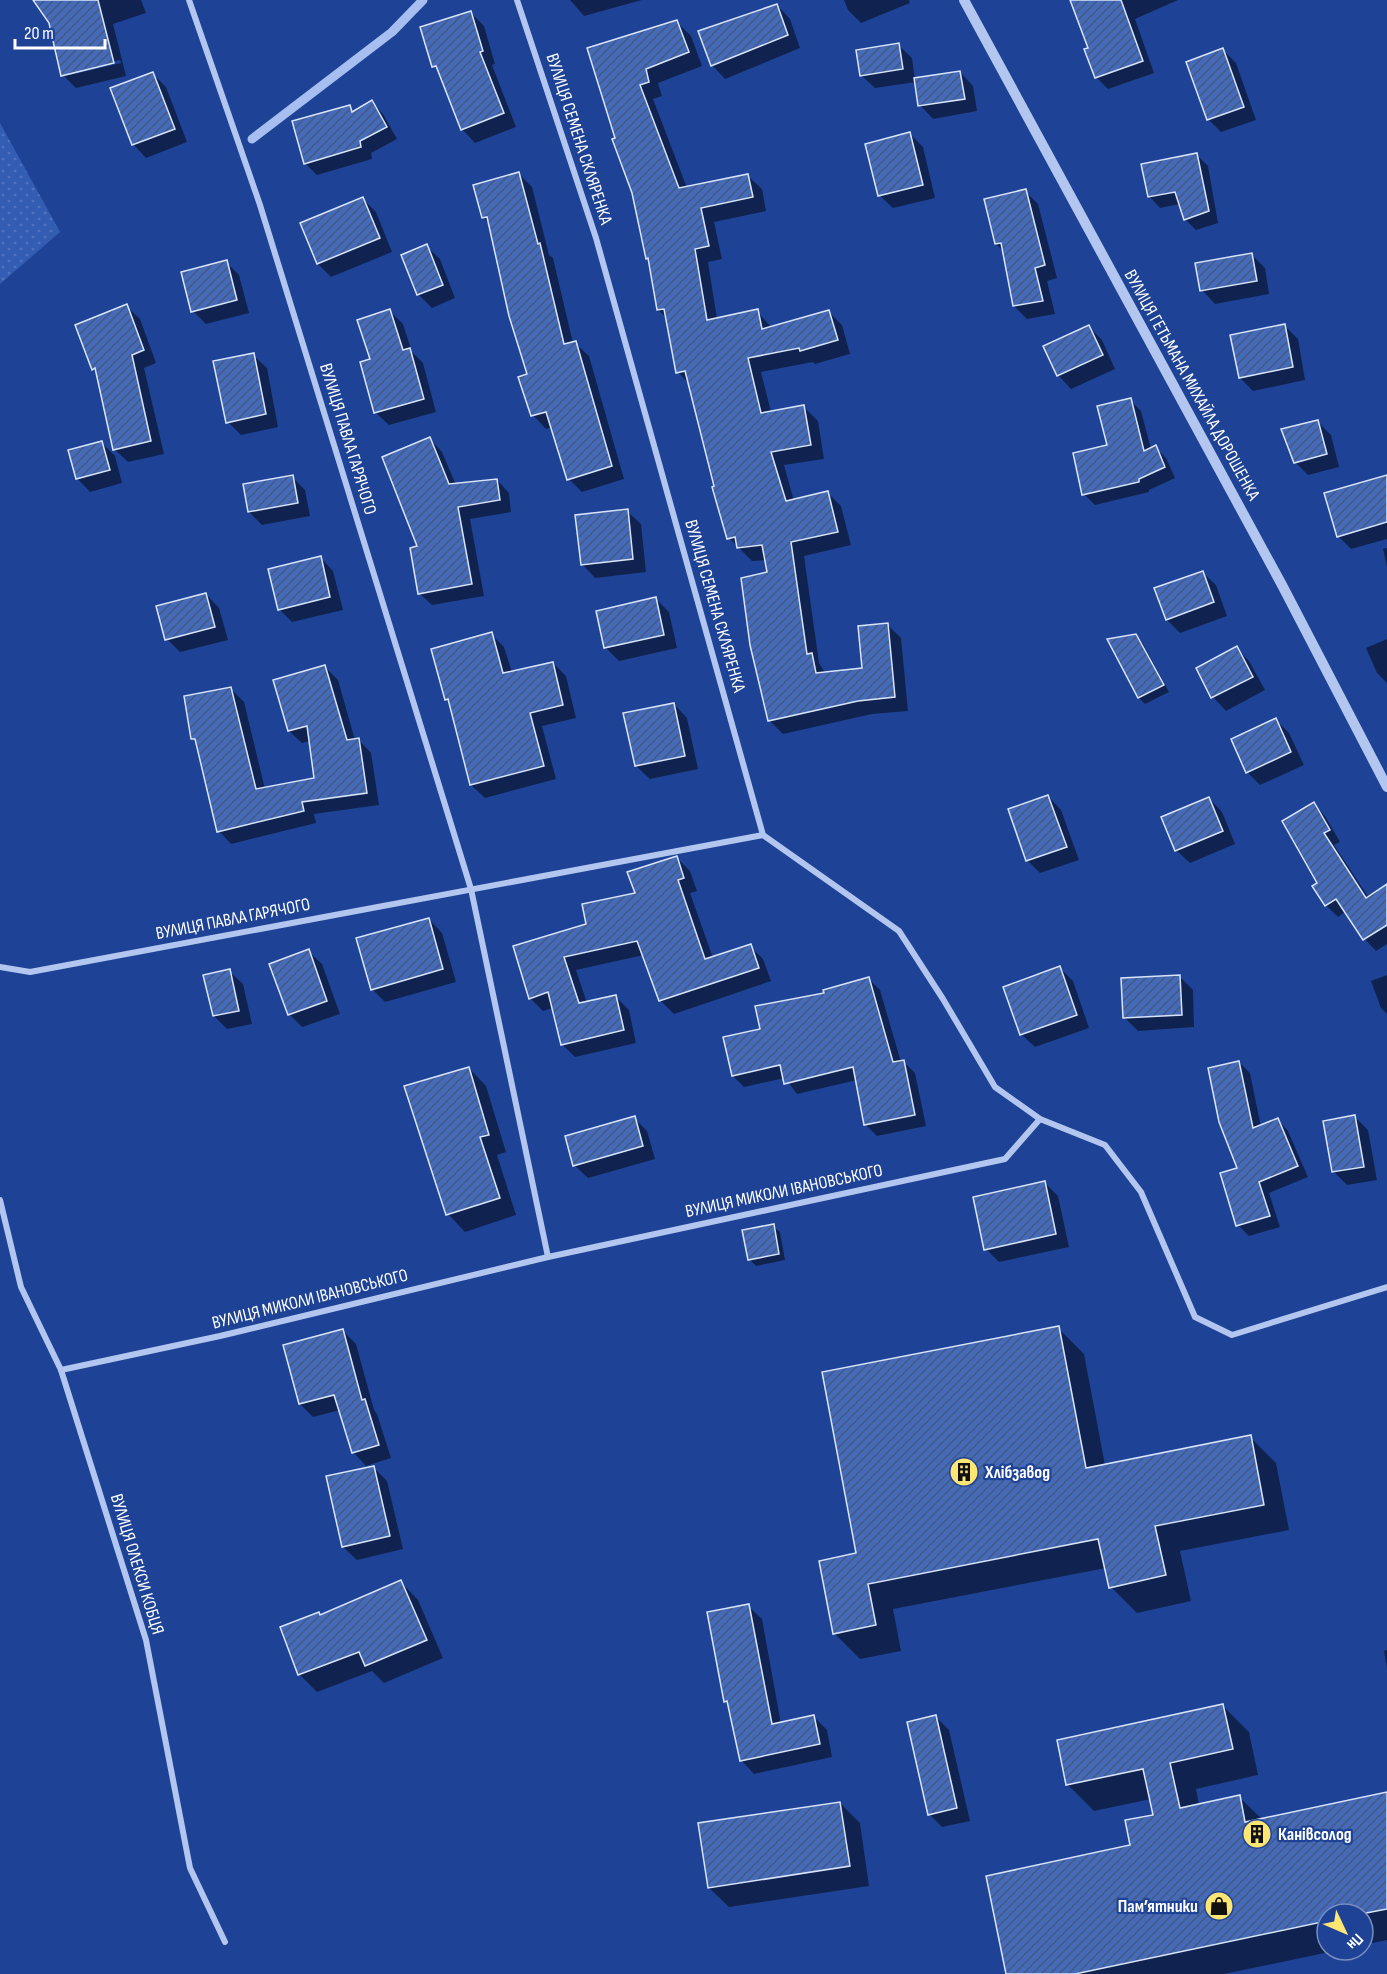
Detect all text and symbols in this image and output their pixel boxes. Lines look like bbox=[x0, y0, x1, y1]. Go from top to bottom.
scale bar bbox=[15, 12, 105, 50]
text: 20 m bbox=[24, 23, 54, 44]
street label: ВУЛИЦЯ СЕМЕНА СКЛЯРЕНКА bbox=[541, 51, 617, 227]
street label: ВУЛИЦЯ ГЕТЬМАНА МИХАЙЛА ДОРОШЕНКА bbox=[1120, 266, 1264, 504]
street label: ВУЛИЦЯ ПАВЛА ГАРЯЧОГО bbox=[315, 361, 381, 517]
street label: ВУЛИЦЯ СЕМЕНА СКЛЯРЕНКА bbox=[680, 517, 750, 695]
street label: ВУЛИЦЯ ПАВЛА ГАРЯЧОГО bbox=[154, 894, 312, 944]
street label: ВУЛИЦЯ МИКОЛИ ІВАНОВСЬКОГО bbox=[683, 1160, 885, 1222]
street label: ВУЛИЦЯ МИКОЛИ ІВАНОВСЬКОГО bbox=[210, 1264, 410, 1334]
building icon: Хлібзавод bbox=[948, 1456, 980, 1488]
place label: Хлібзавод bbox=[984, 1462, 1050, 1483]
street label: ВУЛИЦЯ ОЛЕКСИ КОБЦЯ bbox=[106, 1491, 168, 1637]
building icon: Канівсолод bbox=[1241, 1818, 1273, 1850]
place label: Канівсолод bbox=[1278, 1824, 1352, 1845]
shop icon: Пам’ятники bbox=[1203, 1890, 1235, 1922]
place label: Пам’ятники bbox=[1118, 1896, 1198, 1917]
north arrow bbox=[1315, 1902, 1375, 1962]
text: Пн bbox=[1342, 1929, 1367, 1954]

